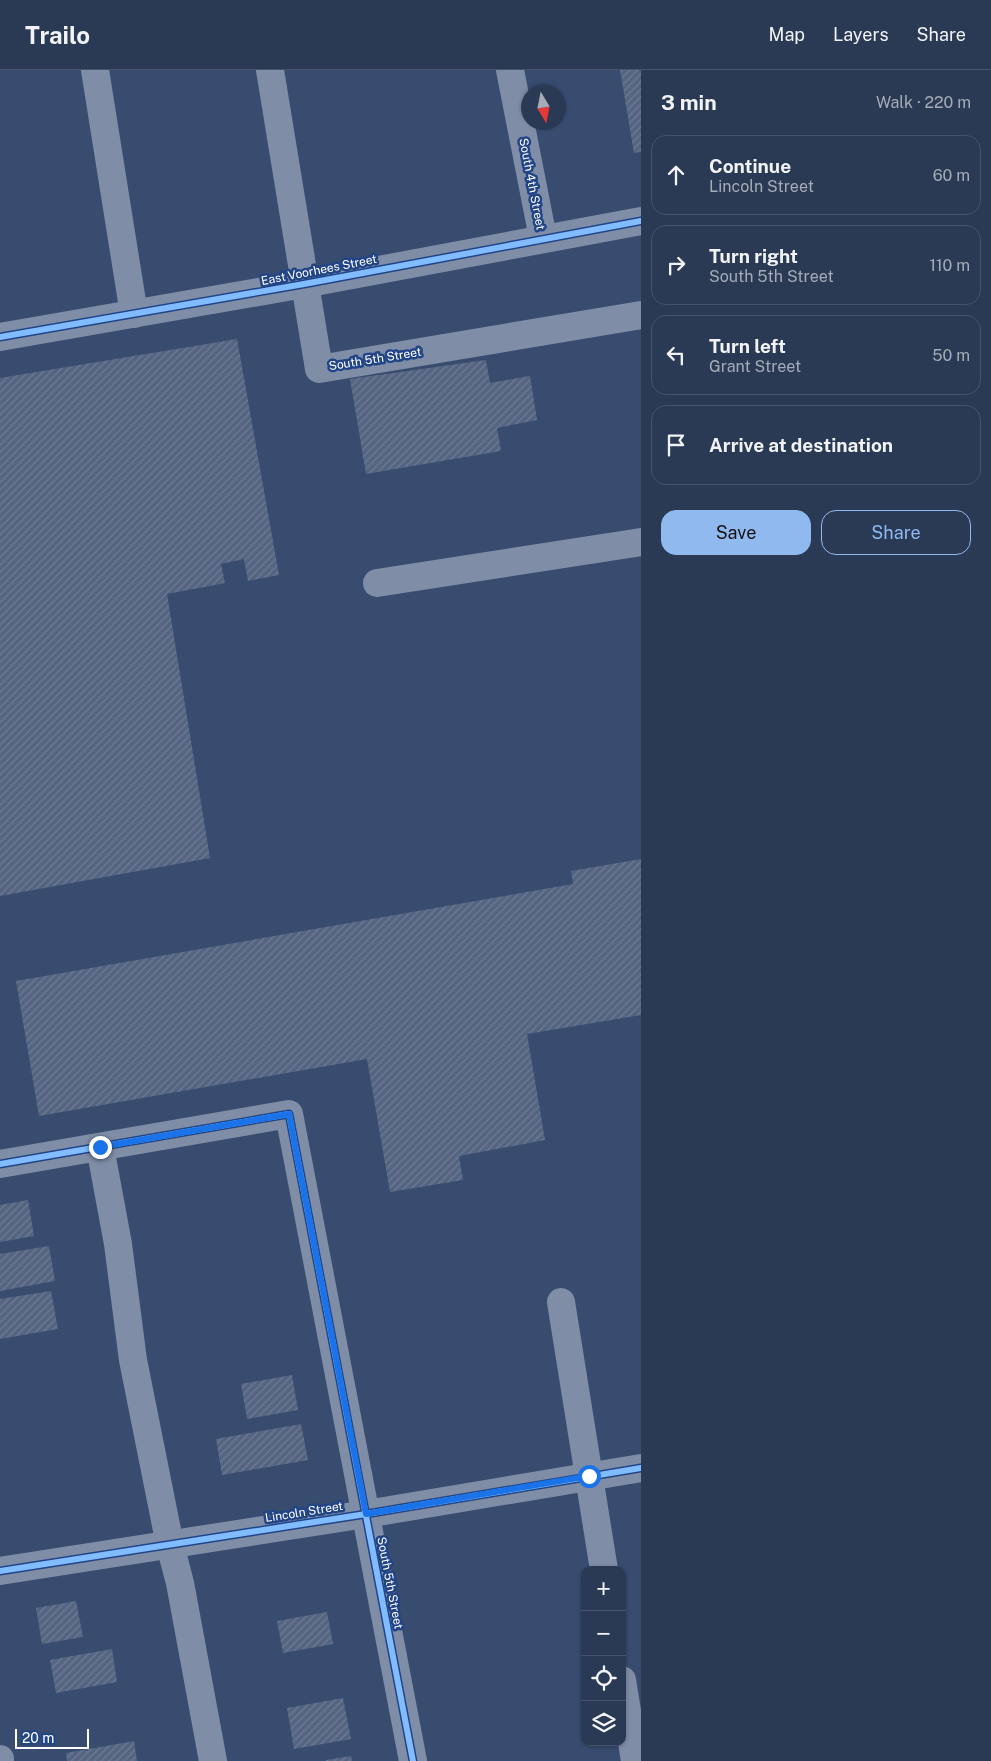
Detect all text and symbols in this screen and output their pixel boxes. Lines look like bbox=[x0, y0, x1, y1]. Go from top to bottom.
text: Trailo bbox=[25, 21, 90, 49]
text: Map bbox=[769, 24, 805, 45]
text: Layers bbox=[833, 24, 889, 45]
text: Share bbox=[917, 24, 966, 45]
north arrow bbox=[521, 85, 566, 130]
text: 3 min bbox=[661, 90, 717, 115]
text: Walk · 220 m bbox=[876, 93, 971, 112]
street label: South 4th Street bbox=[516, 137, 548, 231]
text: Continue bbox=[709, 155, 791, 177]
icon: ahead bbox=[662, 161, 690, 189]
text: 60 m bbox=[933, 166, 970, 185]
text: Lincoln Street bbox=[709, 177, 814, 196]
text: Turn right bbox=[709, 245, 798, 267]
icon: right bbox=[662, 251, 690, 279]
street label: East Voorhees Street bbox=[260, 252, 378, 288]
text: 110 m bbox=[929, 256, 970, 275]
text: South 5th Street bbox=[709, 267, 834, 286]
text: Turn left bbox=[709, 335, 786, 357]
icon: left bbox=[662, 341, 690, 369]
street label: South 5th Street bbox=[328, 345, 423, 373]
text: 50 m bbox=[932, 346, 970, 365]
text: Grant Street bbox=[709, 357, 801, 376]
icon: arrive bbox=[662, 431, 690, 459]
text: Arrive at destination bbox=[709, 434, 893, 456]
button: Save bbox=[661, 510, 811, 555]
button: Share bbox=[821, 510, 971, 555]
route end bbox=[89, 1136, 112, 1159]
route start bbox=[578, 1465, 601, 1488]
street label: Lincoln Street bbox=[264, 1499, 344, 1525]
street label: South 5th Street bbox=[374, 1536, 406, 1631]
map controls bbox=[581, 1566, 626, 1746]
button: + bbox=[581, 1566, 626, 1611]
button: − bbox=[581, 1611, 626, 1656]
button: locate bbox=[581, 1656, 626, 1701]
button: layers bbox=[581, 1701, 626, 1746]
scale bar bbox=[15, 1726, 89, 1749]
text: 20 m bbox=[22, 1730, 54, 1746]

